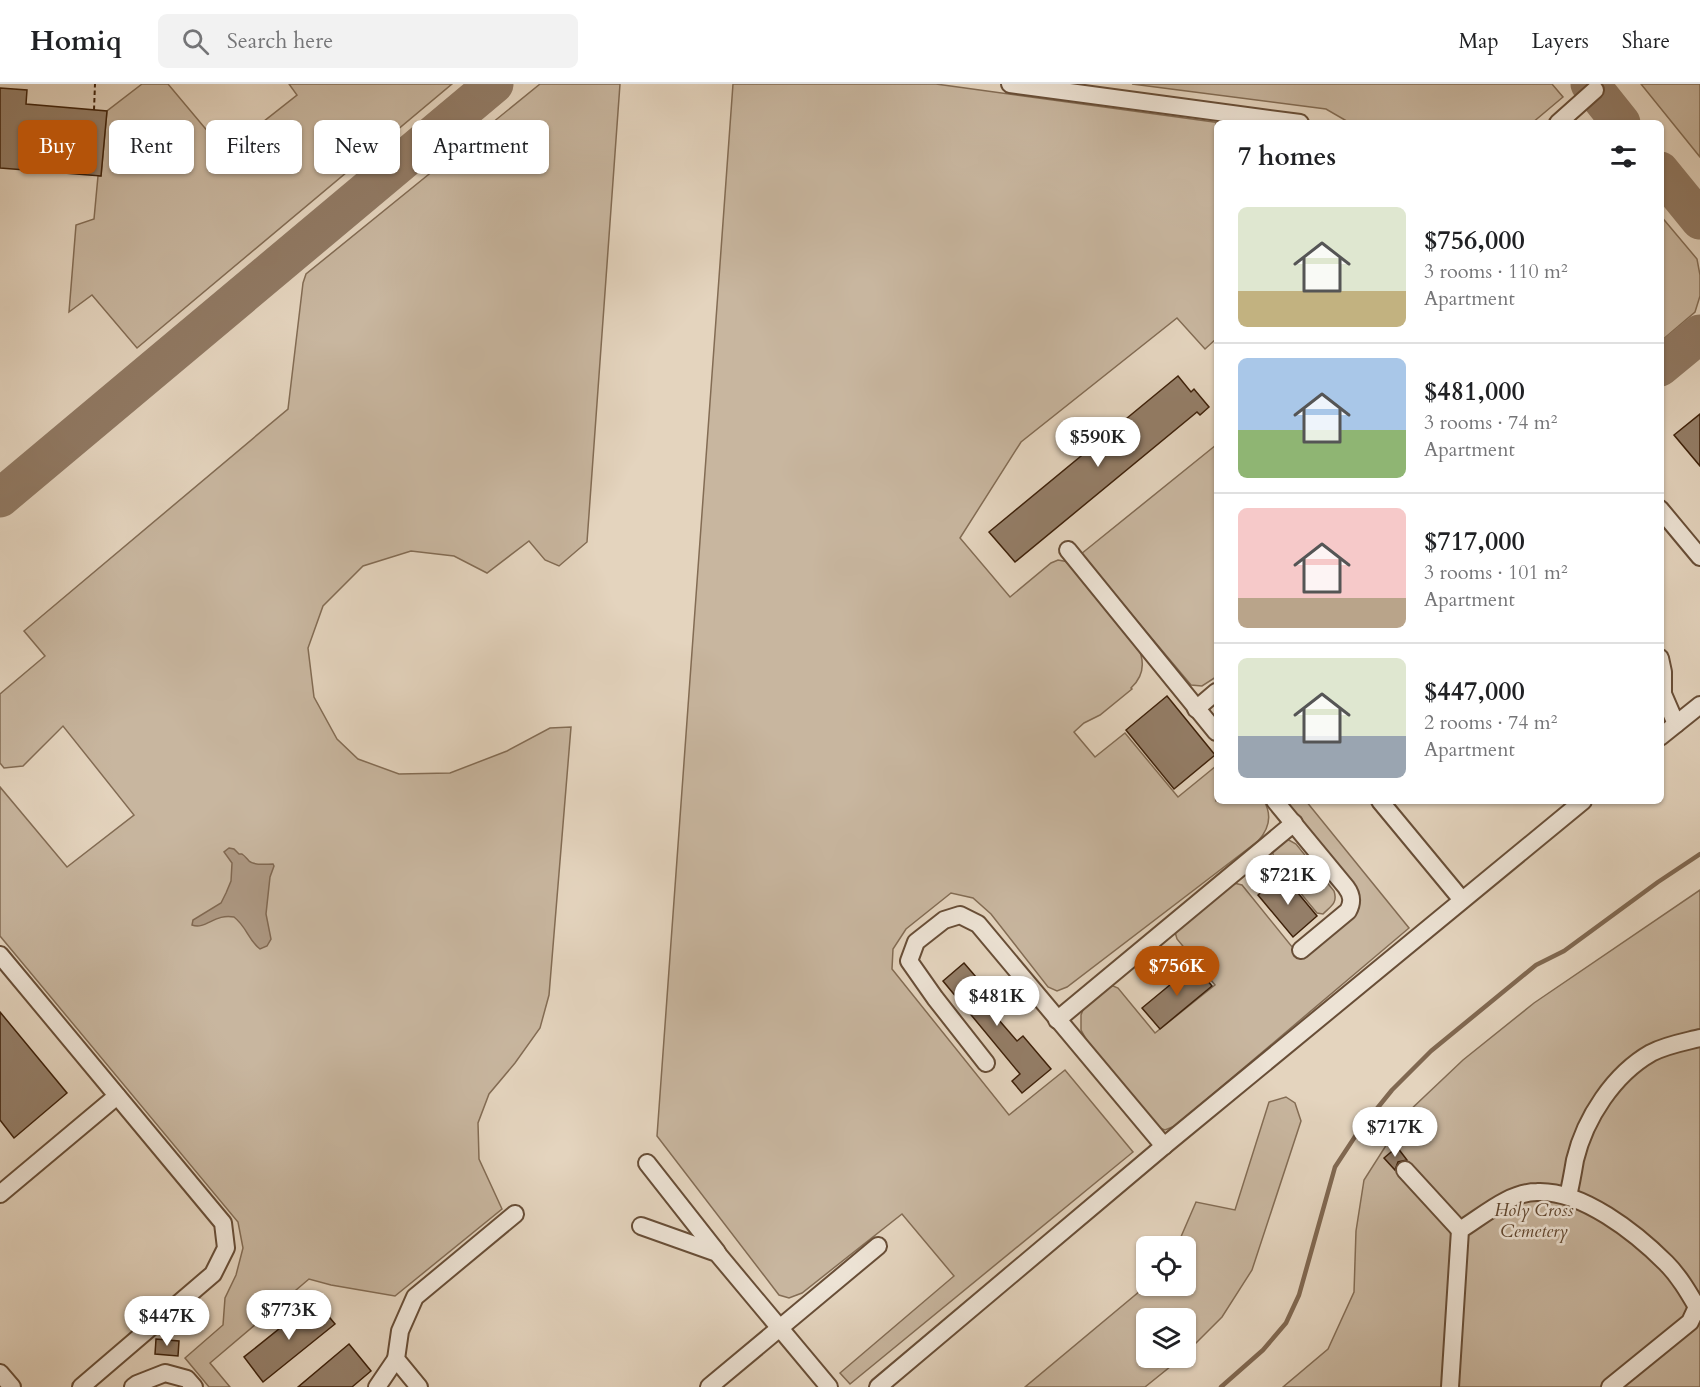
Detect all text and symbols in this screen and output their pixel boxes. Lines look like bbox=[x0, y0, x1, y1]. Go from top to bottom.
search box bbox=[158, 14, 578, 68]
text: Homiq bbox=[30, 22, 122, 60]
icon: search bbox=[179, 25, 212, 58]
text: Search here bbox=[227, 26, 333, 56]
text: Map bbox=[1459, 27, 1499, 56]
text: Layers bbox=[1532, 27, 1589, 56]
text: Share bbox=[1622, 27, 1670, 56]
chip: Buy bbox=[18, 120, 97, 174]
chip: Rent bbox=[109, 120, 194, 174]
chip: Filters bbox=[206, 120, 302, 174]
chip: New bbox=[314, 120, 400, 174]
chip: Apartment bbox=[412, 120, 549, 174]
text: 7 homes bbox=[1238, 139, 1336, 174]
icon: filters bbox=[1607, 140, 1640, 173]
text: $756,000 bbox=[1424, 223, 1525, 258]
icon: home bbox=[1286, 231, 1358, 303]
text: 3 rooms · 110 m² bbox=[1424, 258, 1568, 285]
text: Apartment bbox=[1424, 285, 1515, 312]
text: $481,000 bbox=[1424, 374, 1525, 409]
icon: home bbox=[1286, 382, 1358, 454]
text: 3 rooms · 74 m² bbox=[1424, 409, 1557, 436]
pin: $590K bbox=[1056, 417, 1140, 468]
text: $590K bbox=[1069, 423, 1127, 450]
text: Apartment bbox=[1424, 436, 1515, 463]
text: $717,000 bbox=[1424, 524, 1525, 559]
icon: home bbox=[1286, 532, 1358, 604]
text: 3 rooms · 101 m² bbox=[1424, 559, 1568, 586]
text: Apartment bbox=[1424, 586, 1515, 613]
text: $447,000 bbox=[1424, 674, 1525, 709]
icon: home bbox=[1286, 682, 1358, 754]
text: 2 rooms · 74 m² bbox=[1424, 709, 1557, 736]
text: Apartment bbox=[1424, 736, 1515, 763]
pin: $721K bbox=[1246, 855, 1330, 906]
text: $721K bbox=[1259, 861, 1317, 888]
pin: $756K bbox=[1135, 946, 1219, 997]
text: $756K bbox=[1148, 952, 1206, 979]
pin: $481K bbox=[955, 976, 1039, 1027]
text: $481K bbox=[968, 982, 1026, 1009]
pin: $717K bbox=[1353, 1107, 1437, 1158]
text: $717K bbox=[1366, 1113, 1424, 1140]
park label: Holy Cross Cemetery bbox=[1494, 1198, 1574, 1244]
map controls bbox=[1136, 1236, 1196, 1368]
button: locate bbox=[1136, 1236, 1196, 1296]
pin: $773K bbox=[247, 1290, 331, 1341]
pin: $447K bbox=[125, 1296, 209, 1347]
text: $773K bbox=[260, 1296, 318, 1323]
text: $447K bbox=[138, 1302, 196, 1329]
button: layers bbox=[1136, 1308, 1196, 1368]

